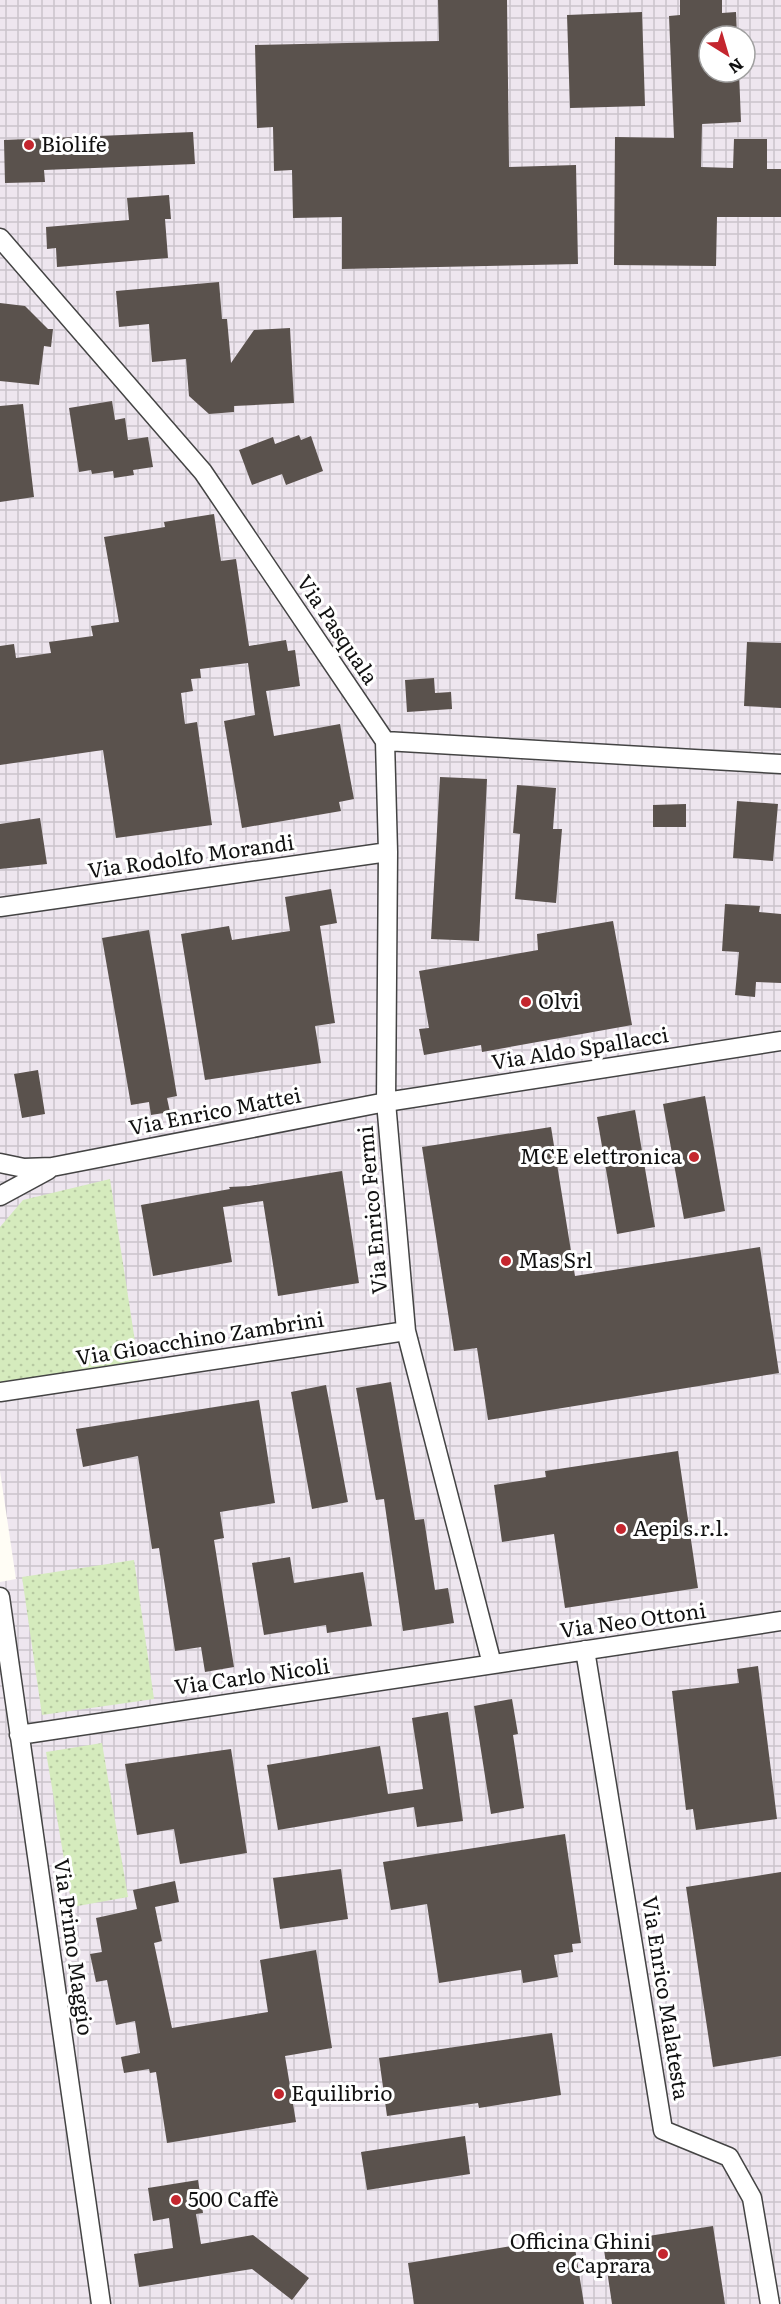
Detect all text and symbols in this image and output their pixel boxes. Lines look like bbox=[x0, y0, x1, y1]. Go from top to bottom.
north arrow bbox=[697, 24, 757, 84]
text: N bbox=[724, 53, 749, 80]
place label: Biolife bbox=[41, 127, 107, 158]
marker: Biolife bbox=[22, 138, 36, 152]
street label: Via Pasquala bbox=[291, 568, 388, 690]
street label: Via Rodolfo Morandi bbox=[85, 825, 296, 884]
place label: Olvi bbox=[538, 984, 580, 1015]
marker: Olvi bbox=[519, 995, 533, 1009]
street label: Via Aldo Spallacci bbox=[489, 1017, 670, 1076]
street label: Via Enrico Mattei bbox=[126, 1078, 303, 1141]
street label: Via Enrico Fermi bbox=[348, 1125, 393, 1296]
place label: MCE elettronica bbox=[520, 1139, 683, 1170]
marker: MCE elettronica bbox=[687, 1150, 701, 1164]
place label: Mas Srl bbox=[518, 1243, 593, 1274]
marker: Mas Srl bbox=[499, 1254, 513, 1268]
street label: Via Gioacchino Zambrini bbox=[73, 1302, 326, 1371]
place label: Aepi s.r.l. bbox=[633, 1511, 730, 1542]
marker: Aepi s.r.l. bbox=[614, 1522, 628, 1536]
street label: Via Neo Ottoni bbox=[558, 1593, 708, 1644]
street label: Via Carlo Nicoli bbox=[172, 1648, 331, 1701]
street label: Via Primo Maggio bbox=[48, 1856, 103, 2037]
street label: Via Enrico Malatesta bbox=[636, 1893, 699, 2102]
place label: Equilibrio bbox=[291, 2076, 392, 2107]
marker: Equilibrio bbox=[272, 2087, 286, 2101]
place label: 500 Caffè bbox=[188, 2182, 279, 2213]
marker: 500 Caffè bbox=[169, 2193, 183, 2207]
place label: Officina Ghini e Caprara bbox=[510, 2224, 652, 2279]
marker: Officina Ghini e Caprara bbox=[656, 2247, 670, 2261]

